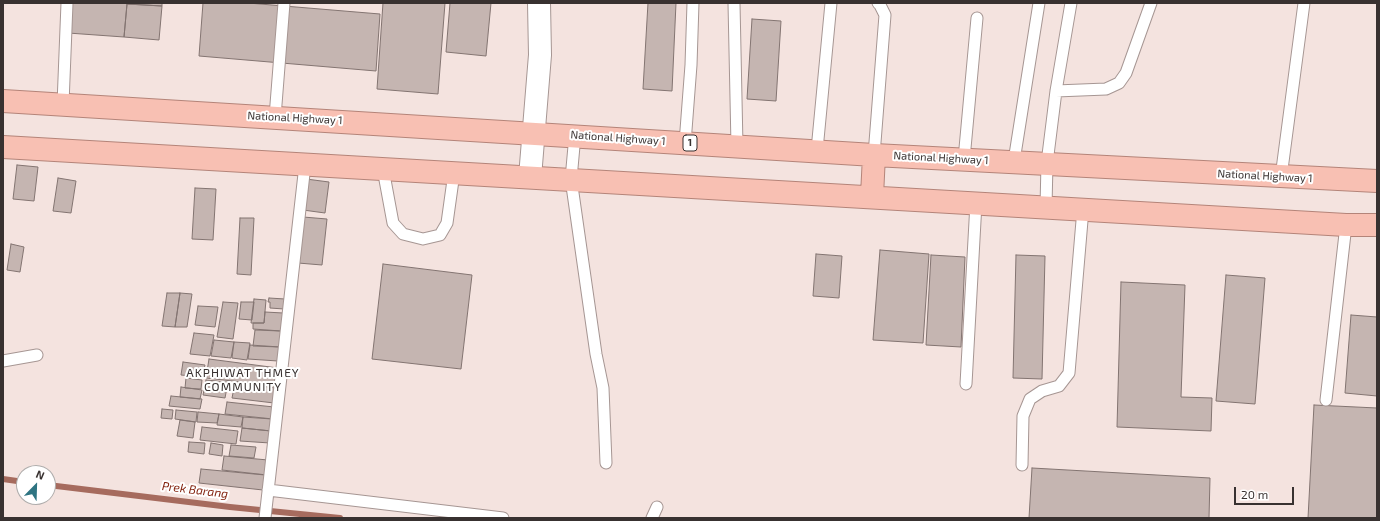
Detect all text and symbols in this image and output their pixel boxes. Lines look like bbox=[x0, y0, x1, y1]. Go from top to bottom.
street label: National Highway 1 bbox=[247, 109, 343, 127]
street label: National Highway 1 bbox=[570, 128, 666, 148]
road number: 1 bbox=[683, 135, 697, 151]
street label: National Highway 1 bbox=[893, 149, 989, 167]
street label: National Highway 1 bbox=[1217, 167, 1313, 185]
district label: AKPHIWAT THMEY COMMUNITY bbox=[186, 366, 300, 394]
north arrow bbox=[16, 465, 56, 505]
text: N bbox=[34, 467, 47, 482]
water label: Prek Barang bbox=[161, 479, 229, 501]
scale bar bbox=[1236, 479, 1296, 505]
text: 20 m bbox=[1241, 487, 1268, 501]

